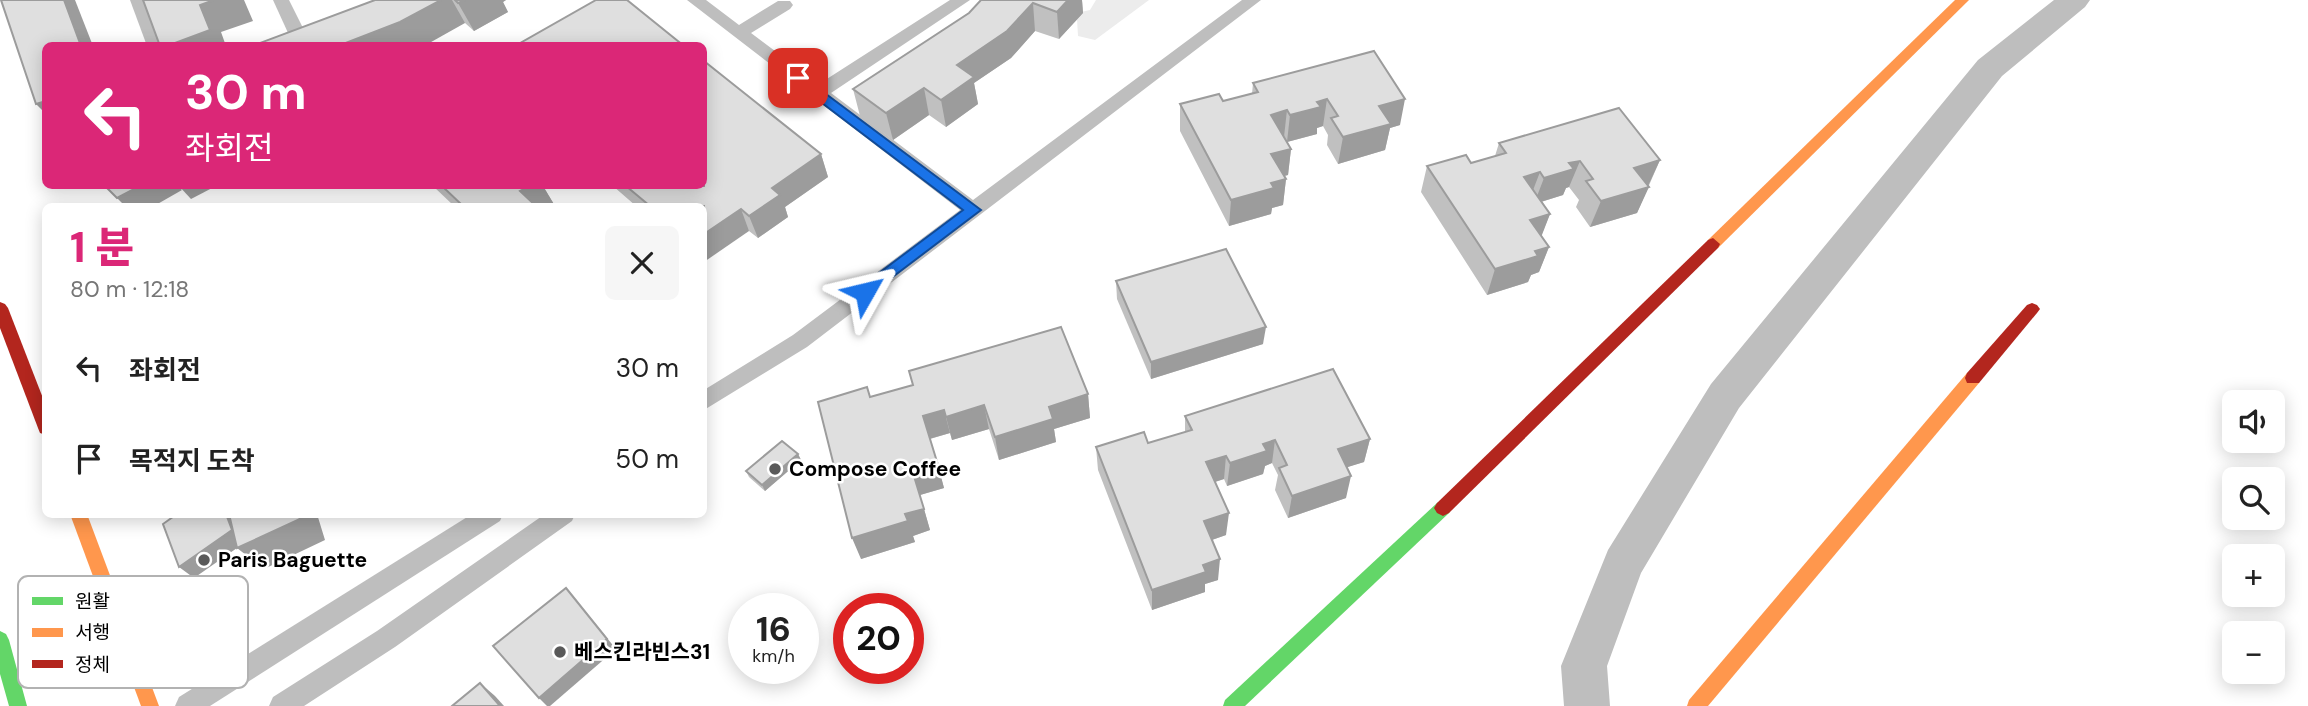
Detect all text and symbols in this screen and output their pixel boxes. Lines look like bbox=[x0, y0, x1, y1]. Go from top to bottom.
pin bbox=[768, 48, 828, 108]
icon: arrive bbox=[779, 59, 817, 97]
text: 30 m bbox=[185, 60, 307, 124]
icon: left bbox=[70, 70, 161, 161]
text: 좌회전 bbox=[185, 127, 273, 169]
text: 1 분 bbox=[70, 220, 134, 275]
button: close bbox=[605, 226, 679, 300]
position arrow bbox=[828, 255, 902, 329]
text: 80 m · 12:18 bbox=[70, 274, 189, 304]
icon: left bbox=[70, 349, 108, 387]
text: 30 m bbox=[616, 351, 679, 385]
text: 좌회전 bbox=[129, 353, 201, 387]
map controls bbox=[2222, 390, 2285, 684]
button: sound bbox=[2222, 390, 2285, 453]
icon: arrive bbox=[70, 440, 108, 478]
text: 50 m bbox=[615, 442, 679, 476]
text: 목적지 도착 bbox=[129, 444, 255, 478]
place label: Compose Coffee bbox=[789, 455, 961, 483]
marker: Compose Coffee bbox=[767, 461, 783, 477]
button: search bbox=[2222, 467, 2285, 530]
button: + bbox=[2222, 544, 2285, 607]
place label: Paris Baguette bbox=[218, 546, 367, 574]
marker: Paris Baguette bbox=[196, 552, 212, 568]
legend bbox=[18, 576, 248, 688]
text: 원활 bbox=[75, 589, 110, 614]
speed limit sign: 20 bbox=[833, 593, 924, 684]
text: 16 bbox=[756, 606, 791, 652]
text: 서행 bbox=[75, 620, 110, 645]
button: − bbox=[2222, 621, 2285, 684]
place label: 베스킨라빈스31 bbox=[574, 638, 710, 666]
marker: 베스킨라빈스31 bbox=[552, 644, 568, 660]
text: km/h bbox=[752, 644, 795, 668]
text: 정체 bbox=[75, 652, 110, 677]

